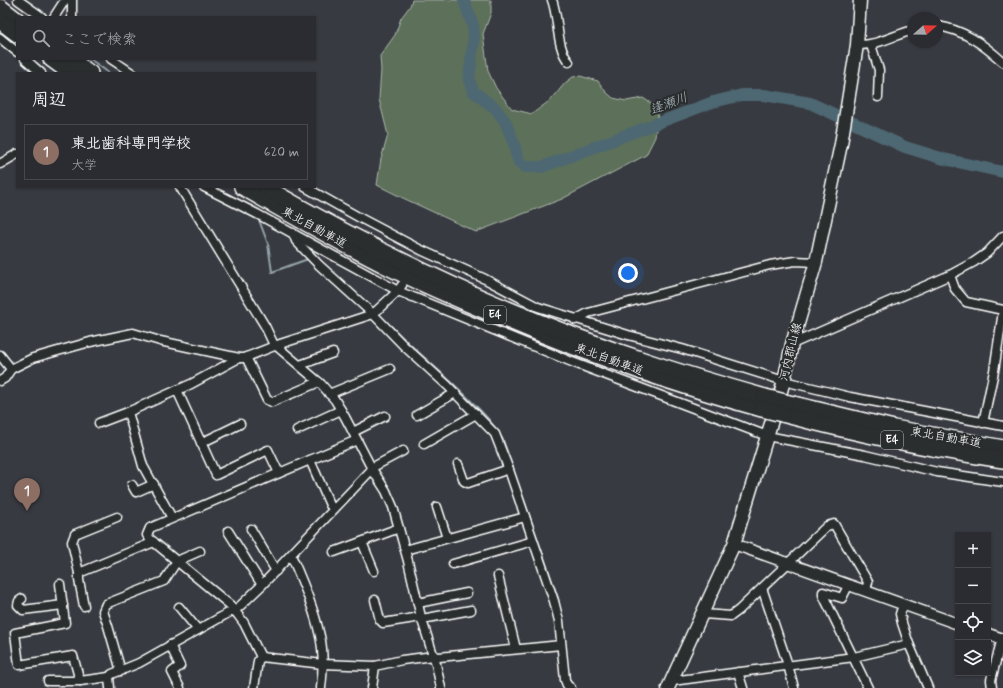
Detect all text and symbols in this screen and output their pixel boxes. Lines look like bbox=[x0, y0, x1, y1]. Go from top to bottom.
north arrow bbox=[907, 12, 943, 48]
search box bbox=[16, 16, 316, 60]
icon: search bbox=[30, 27, 52, 49]
text: ここで検索 bbox=[62, 30, 137, 50]
text: 周辺 bbox=[32, 89, 66, 111]
water label: 逢瀬川 bbox=[648, 89, 690, 119]
text: 東北歯科専門学校 bbox=[71, 134, 191, 154]
text: 1 bbox=[43, 144, 49, 161]
text: 620 m bbox=[264, 144, 299, 161]
text: 大学 bbox=[71, 157, 97, 174]
street label: 東北自動車道 bbox=[279, 204, 349, 252]
your location bbox=[618, 263, 638, 283]
road number: E4 bbox=[484, 306, 506, 324]
street label: 河内郡山線 bbox=[776, 321, 806, 383]
street label: 東北自動車道 bbox=[572, 340, 646, 380]
street label: 東北自動車道 bbox=[909, 424, 983, 452]
road number: E4 bbox=[881, 431, 903, 449]
pin: 1 bbox=[14, 478, 40, 511]
map controls bbox=[955, 532, 991, 676]
button: + bbox=[955, 532, 991, 568]
button: − bbox=[955, 568, 991, 604]
button: locate bbox=[955, 604, 991, 640]
button: layers bbox=[955, 640, 991, 676]

